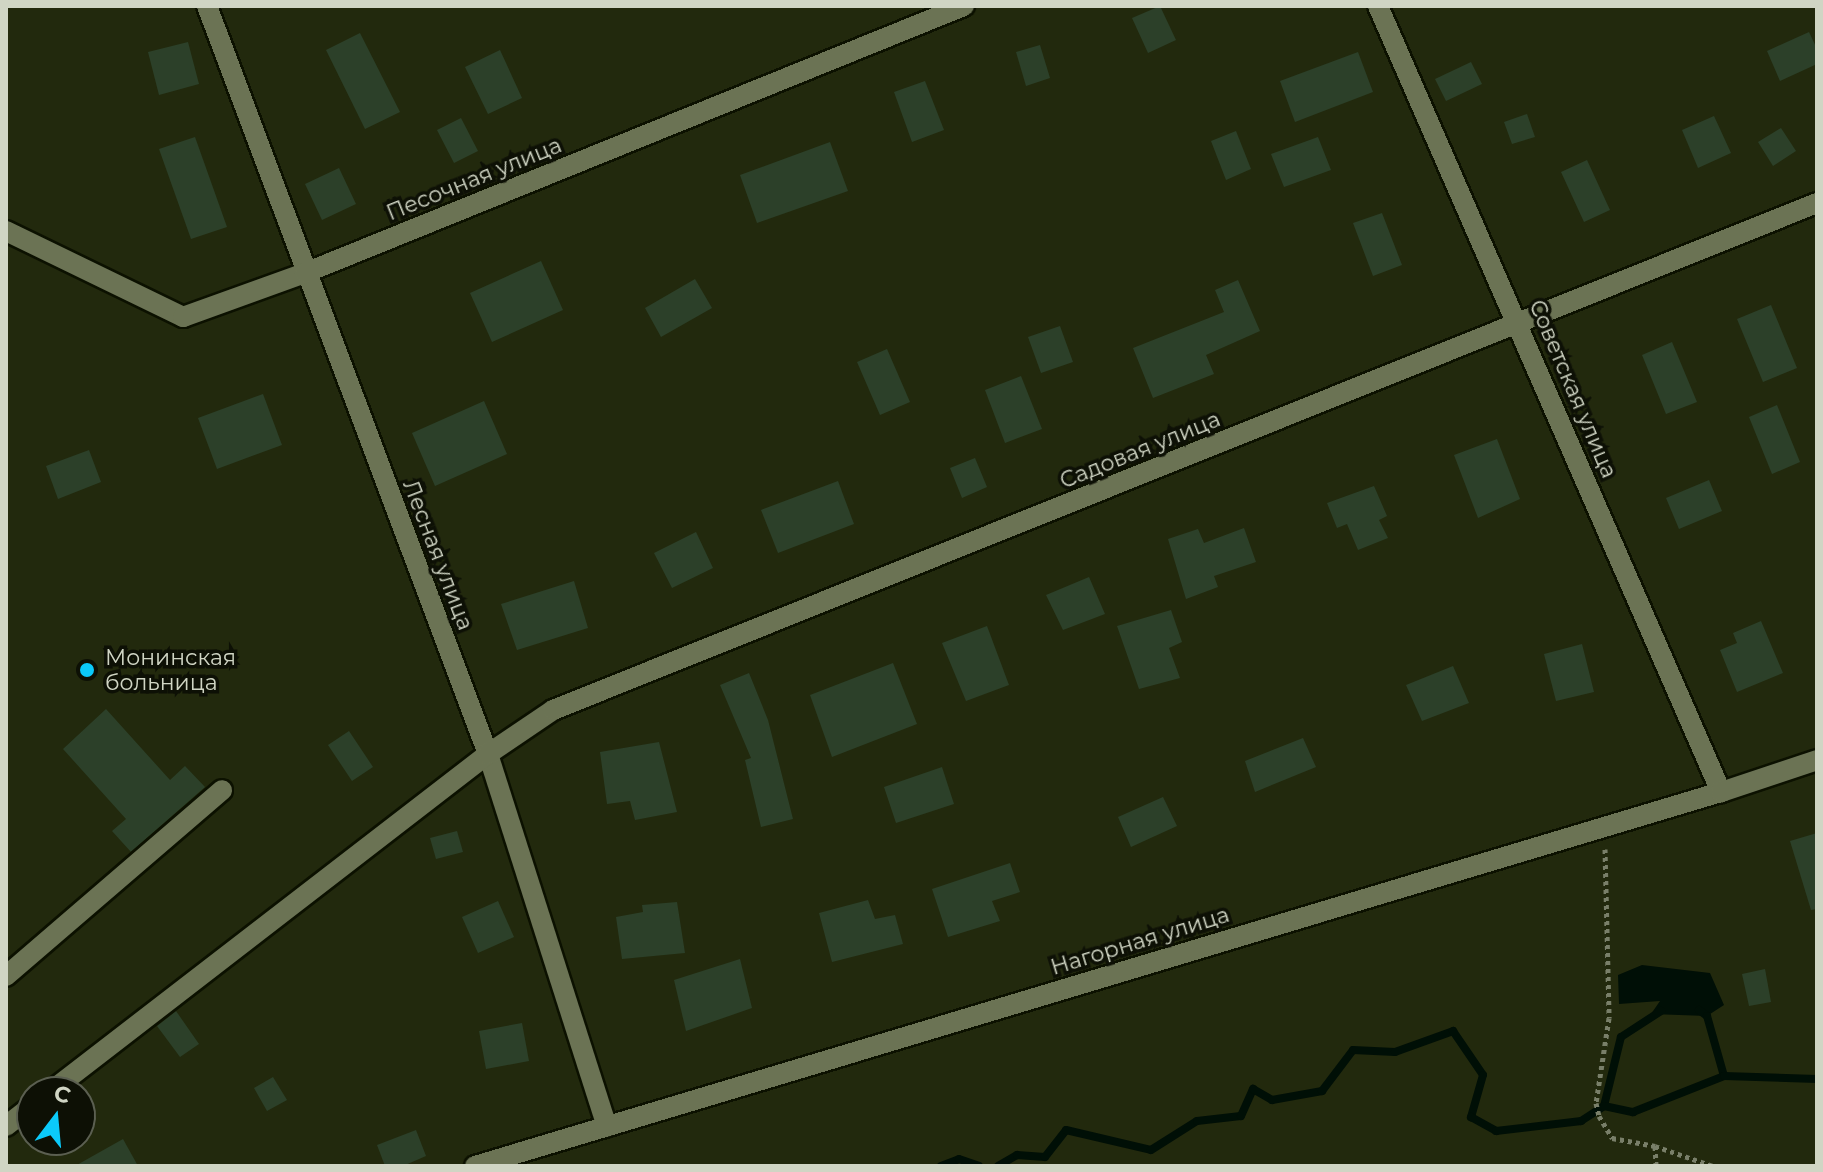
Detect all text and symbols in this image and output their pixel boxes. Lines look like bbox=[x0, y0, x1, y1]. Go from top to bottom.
street label: Песочная улица bbox=[383, 132, 565, 226]
street label: Советская улица bbox=[1524, 296, 1622, 482]
street label: Садовая улица bbox=[1056, 406, 1224, 494]
street label: Лесная улица bbox=[397, 476, 479, 634]
place label: Монинская больница bbox=[105, 644, 236, 696]
marker: Монинская больница bbox=[76, 659, 98, 681]
street label: Нагорная улица bbox=[1048, 901, 1232, 981]
north arrow bbox=[16, 1076, 96, 1156]
text: С bbox=[51, 1079, 74, 1110]

